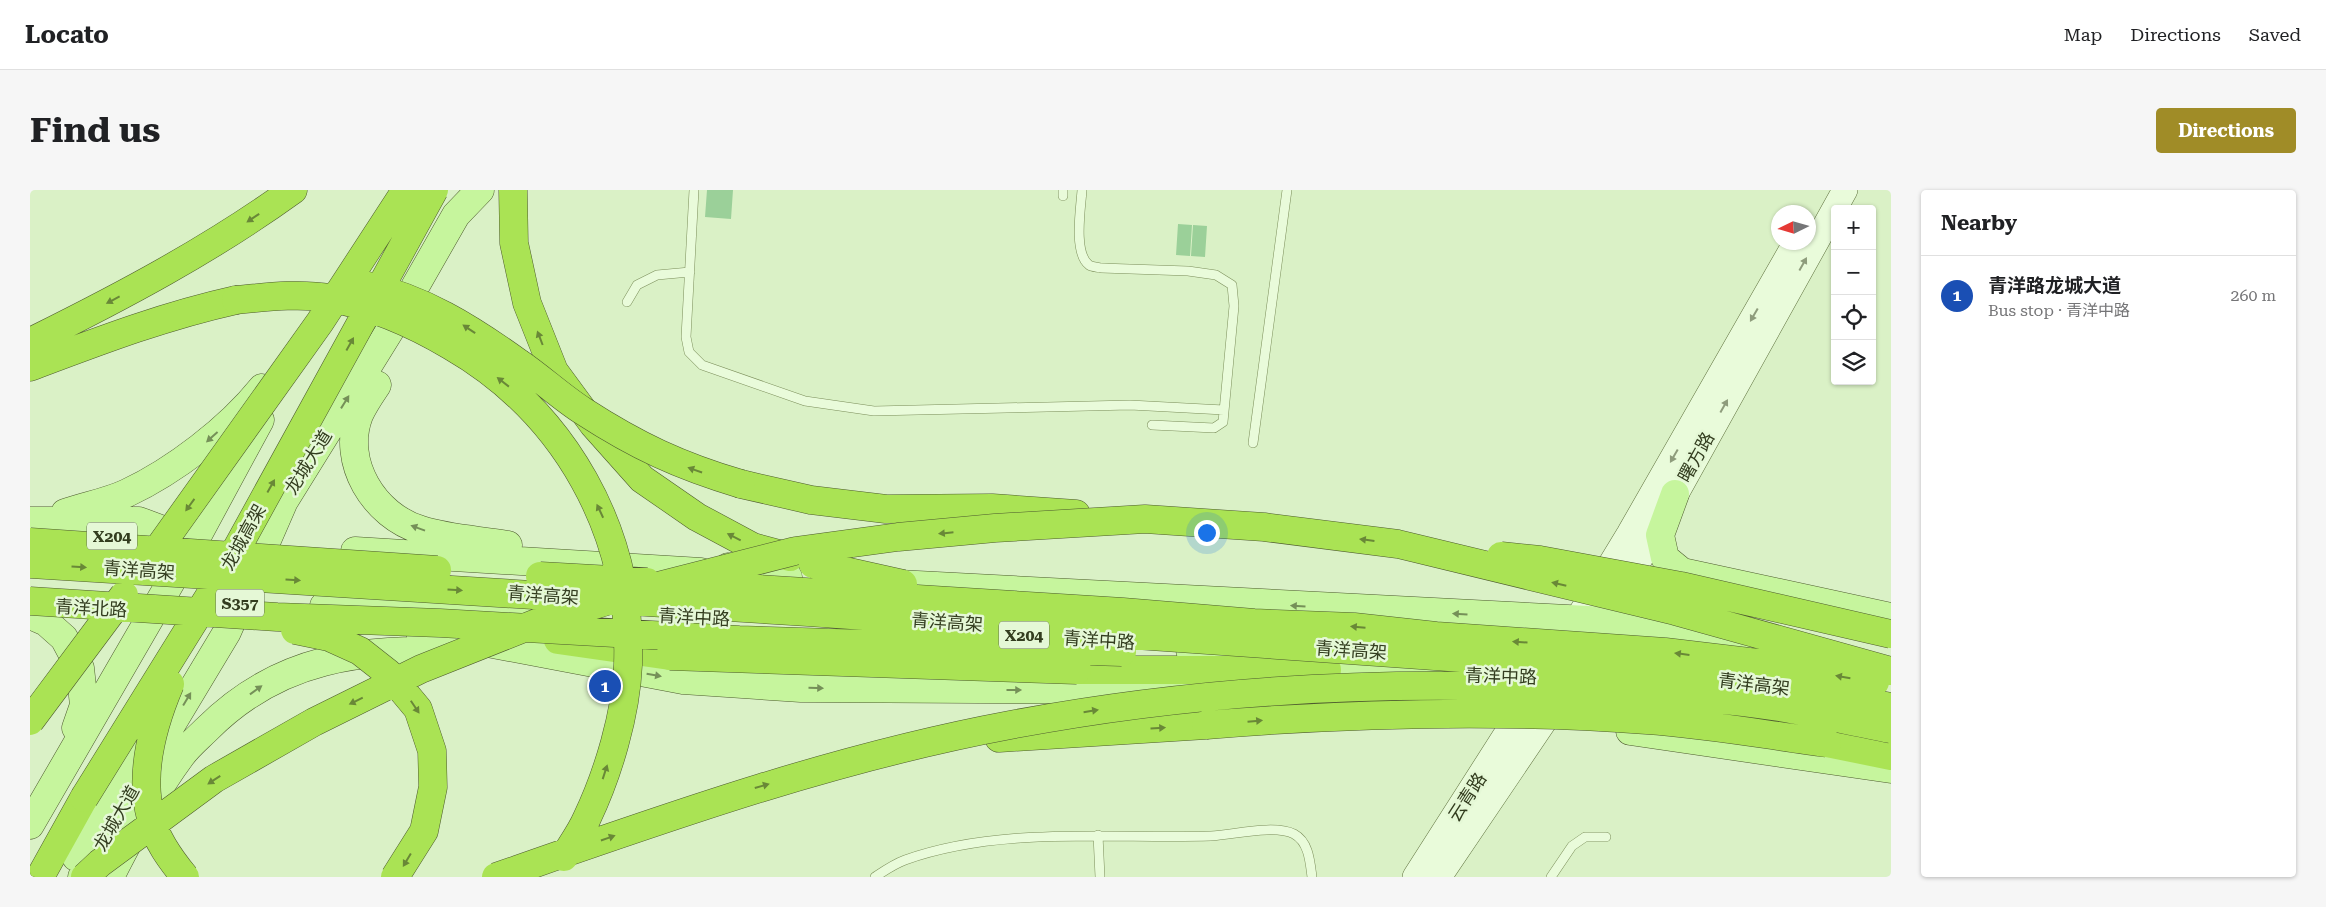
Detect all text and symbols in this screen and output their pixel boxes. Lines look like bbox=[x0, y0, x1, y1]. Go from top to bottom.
text: Locato bbox=[25, 21, 109, 49]
text: Map bbox=[2064, 24, 2102, 45]
text: Directions bbox=[2130, 24, 2221, 45]
text: Saved bbox=[2249, 24, 2301, 45]
button: Directions bbox=[2156, 108, 2296, 153]
text: Find us bbox=[30, 110, 160, 151]
north arrow bbox=[1771, 205, 1816, 250]
map controls bbox=[1831, 205, 1876, 385]
button: + bbox=[1831, 205, 1876, 250]
text: Nearby bbox=[1941, 211, 2017, 235]
one-way arrow bbox=[246, 214, 260, 223]
button: − bbox=[1831, 250, 1876, 295]
one-way arrow bbox=[1799, 258, 1808, 271]
text: 青洋路龙城大道 bbox=[1988, 274, 2121, 297]
text: 1 bbox=[1953, 286, 1961, 305]
text: 260 m bbox=[2230, 286, 2276, 305]
button: locate bbox=[1831, 295, 1876, 340]
one-way arrow bbox=[105, 296, 120, 304]
text: Bus stop · 青洋中路 bbox=[1988, 301, 2130, 320]
one-way arrow bbox=[1750, 309, 1759, 322]
one-way arrow bbox=[462, 324, 476, 333]
one-way arrow bbox=[535, 330, 543, 345]
one-way arrow bbox=[345, 337, 354, 351]
button: layers bbox=[1831, 340, 1876, 385]
one-way arrow bbox=[497, 377, 510, 388]
one-way arrow bbox=[341, 396, 350, 409]
one-way arrow bbox=[1720, 400, 1729, 413]
street label: 龙城大道 bbox=[280, 426, 336, 498]
street label: 曙方路 bbox=[1674, 428, 1718, 486]
one-way arrow bbox=[207, 431, 219, 443]
one-way arrow bbox=[1669, 450, 1678, 463]
one-way arrow bbox=[687, 466, 702, 474]
one-way arrow bbox=[267, 479, 275, 494]
one-way arrow bbox=[185, 498, 196, 511]
street label: 龙城高架 bbox=[216, 500, 270, 574]
one-way arrow bbox=[596, 504, 604, 518]
your location bbox=[1194, 520, 1220, 546]
road number: X204 bbox=[87, 522, 137, 550]
one-way arrow bbox=[410, 524, 425, 532]
one-way arrow bbox=[938, 529, 954, 537]
one-way arrow bbox=[727, 533, 742, 541]
one-way arrow bbox=[1359, 536, 1375, 544]
street label: 青洋高架 bbox=[102, 557, 176, 583]
one-way arrow bbox=[71, 563, 87, 571]
one-way arrow bbox=[286, 576, 302, 584]
one-way arrow bbox=[1552, 580, 1567, 588]
street label: 青洋高架 bbox=[506, 582, 580, 608]
one-way arrow bbox=[448, 586, 464, 594]
road number: S357 bbox=[216, 589, 264, 616]
street label: 青洋北路 bbox=[54, 596, 128, 620]
one-way arrow bbox=[1290, 601, 1306, 609]
street label: 青洋中路 bbox=[657, 605, 731, 629]
street label: 青洋高架 bbox=[910, 609, 984, 635]
one-way arrow bbox=[1452, 609, 1468, 617]
road number: X204 bbox=[999, 622, 1049, 648]
one-way arrow bbox=[1350, 623, 1366, 631]
street label: 青洋中路 bbox=[1062, 627, 1136, 653]
street label: 青洋高架 bbox=[1314, 637, 1388, 663]
one-way arrow bbox=[1512, 637, 1528, 645]
one-way arrow bbox=[1674, 650, 1690, 658]
street label: 青洋中路 bbox=[1465, 664, 1537, 688]
pin: 1 bbox=[589, 667, 621, 705]
street label: 青洋高架 bbox=[1717, 669, 1791, 699]
one-way arrow bbox=[647, 671, 662, 679]
one-way arrow bbox=[1835, 672, 1851, 680]
one-way arrow bbox=[808, 684, 824, 692]
one-way arrow bbox=[249, 685, 263, 695]
one-way arrow bbox=[1006, 686, 1022, 694]
one-way arrow bbox=[182, 693, 191, 706]
one-way arrow bbox=[349, 697, 363, 705]
one-way arrow bbox=[410, 700, 419, 713]
one-way arrow bbox=[1083, 707, 1099, 715]
one-way arrow bbox=[1247, 717, 1263, 725]
one-way arrow bbox=[1150, 723, 1166, 731]
one-way arrow bbox=[601, 764, 609, 779]
street label: 云青路 bbox=[1443, 769, 1491, 825]
one-way arrow bbox=[207, 775, 221, 785]
street label: 龙城大道 bbox=[89, 782, 143, 854]
one-way arrow bbox=[755, 782, 770, 790]
one-way arrow bbox=[601, 833, 616, 841]
one-way arrow bbox=[403, 854, 412, 867]

